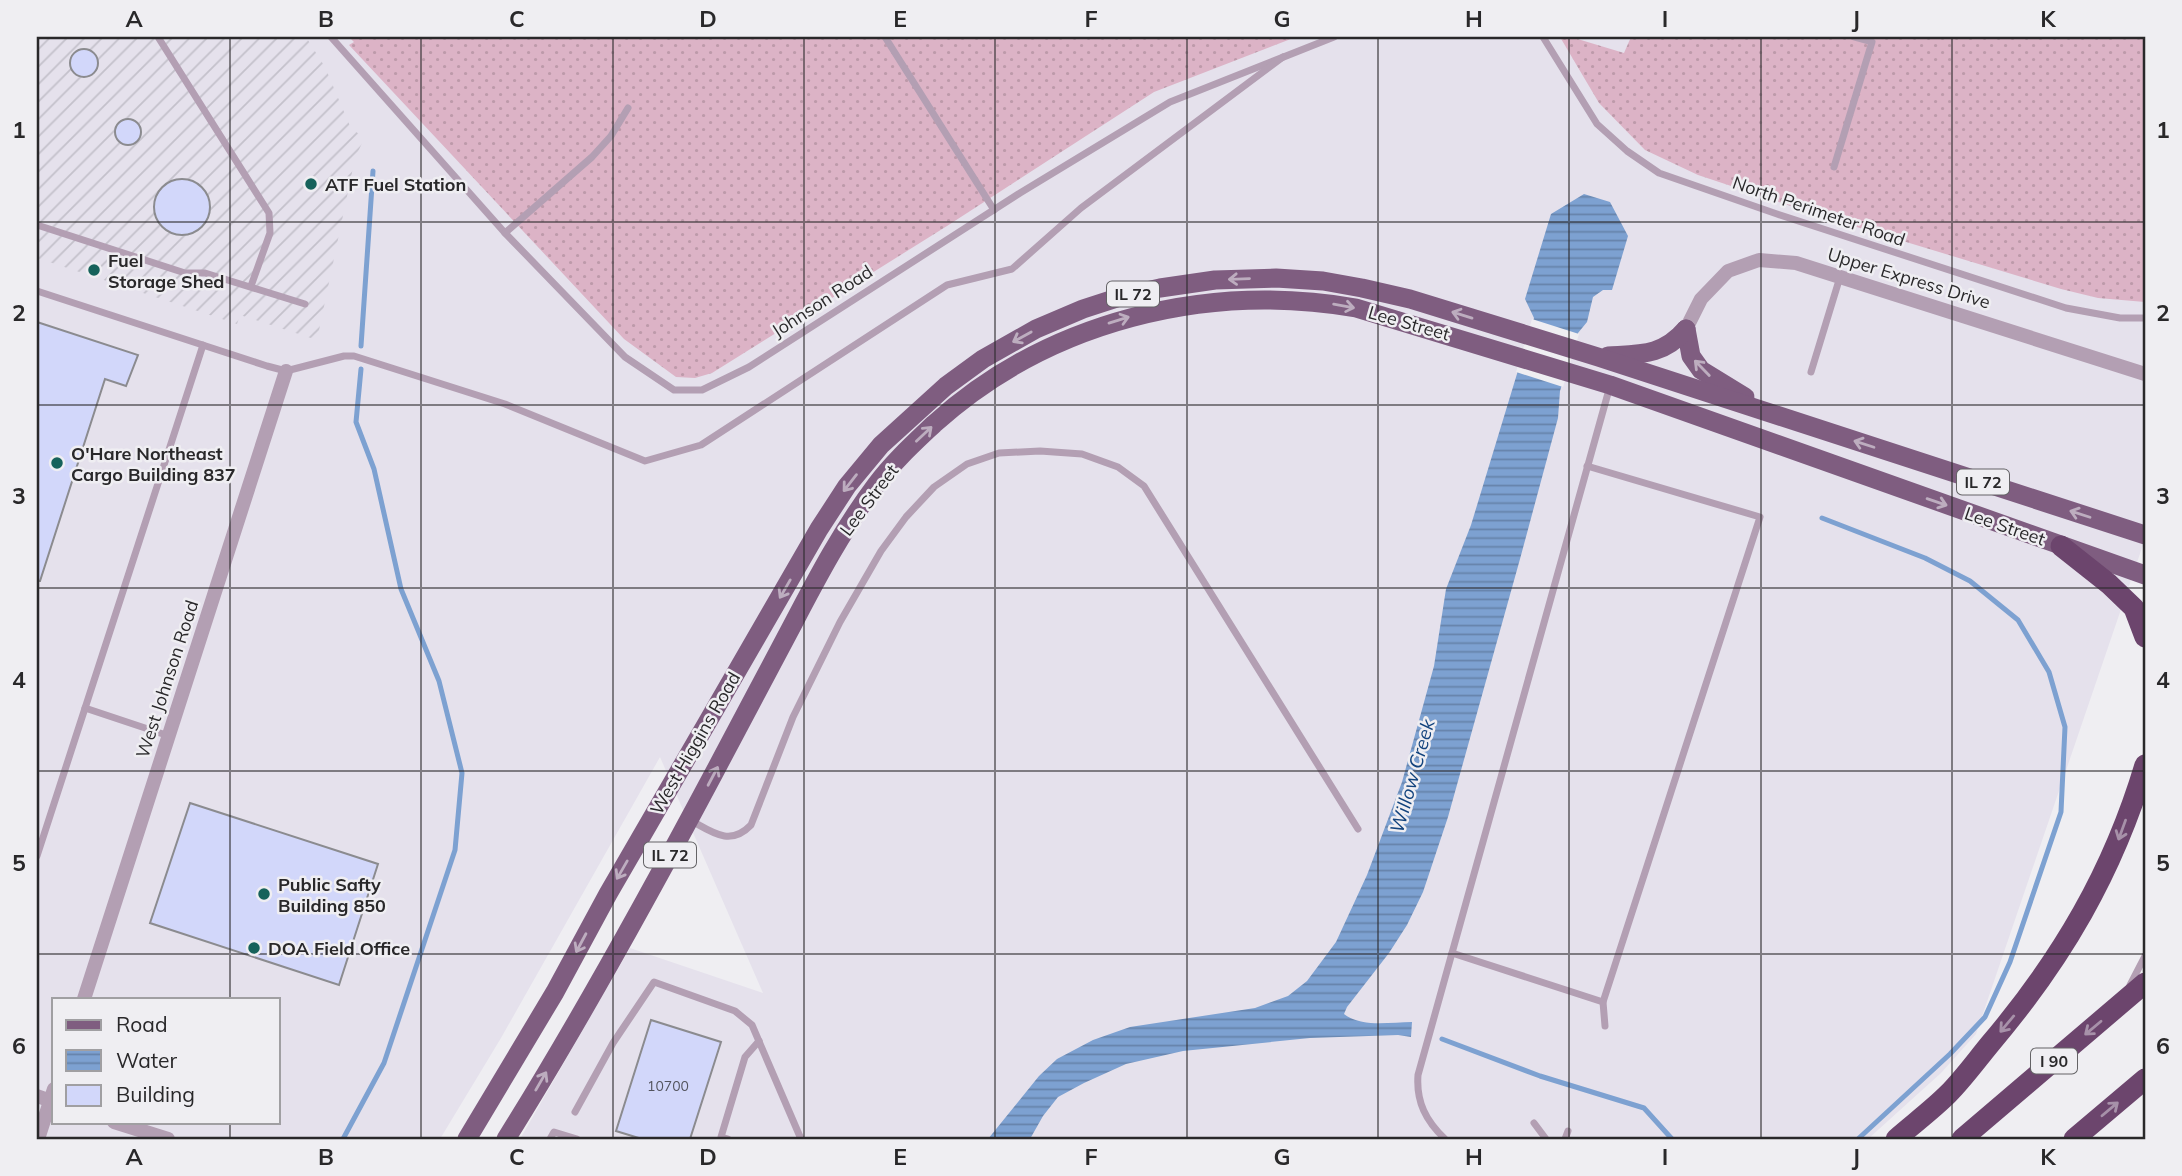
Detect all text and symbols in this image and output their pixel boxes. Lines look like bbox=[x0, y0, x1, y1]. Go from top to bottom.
text: A bbox=[125, 4, 143, 33]
text: B bbox=[318, 4, 334, 33]
text: C bbox=[509, 4, 525, 33]
text: D bbox=[699, 4, 717, 33]
text: E bbox=[893, 4, 907, 33]
text: F bbox=[1084, 4, 1098, 33]
text: G bbox=[1273, 4, 1291, 33]
text: H bbox=[1465, 4, 1483, 33]
text: I bbox=[1662, 4, 1668, 33]
text: J bbox=[1852, 4, 1860, 33]
text: K bbox=[2040, 4, 2057, 33]
text: 1 bbox=[12, 115, 26, 144]
text: 1 bbox=[2156, 115, 2170, 144]
street label: North Perimeter Road bbox=[1730, 171, 1908, 251]
place label: ATF Fuel Station bbox=[325, 173, 466, 196]
marker: ATF Fuel Station bbox=[303, 176, 319, 192]
street label: Upper Express Drive bbox=[1825, 242, 1993, 314]
place label: Fuel Storage Shed bbox=[108, 249, 225, 293]
street label: Johnson Road bbox=[767, 260, 877, 342]
marker: Fuel Storage Shed bbox=[86, 262, 102, 278]
one-way arrow bbox=[1228, 272, 1251, 285]
road number: IL 72 bbox=[1107, 282, 1159, 306]
text: 2 bbox=[12, 298, 26, 327]
text: 2 bbox=[2156, 298, 2170, 327]
one-way arrow bbox=[1332, 300, 1355, 313]
street label: Lee Street bbox=[1366, 300, 1452, 346]
one-way arrow bbox=[1452, 308, 1474, 321]
one-way arrow bbox=[1108, 313, 1130, 326]
one-way arrow bbox=[1012, 330, 1032, 344]
one-way arrow bbox=[1693, 360, 1710, 377]
one-way arrow bbox=[915, 425, 932, 442]
one-way arrow bbox=[1853, 436, 1875, 449]
place label: O'Hare Northeast Cargo Building 837 bbox=[71, 442, 236, 486]
marker: O'Hare Northeast Cargo Building 837 bbox=[49, 455, 65, 471]
street label: Lee Street bbox=[835, 460, 903, 540]
road number: IL 72 bbox=[1957, 470, 2009, 495]
one-way arrow bbox=[842, 474, 857, 492]
text: 3 bbox=[12, 481, 26, 510]
text: 3 bbox=[2156, 481, 2170, 510]
one-way arrow bbox=[1926, 496, 1948, 509]
street label: Lee Street bbox=[1962, 501, 2048, 551]
one-way arrow bbox=[2070, 506, 2092, 519]
one-way arrow bbox=[778, 578, 792, 598]
street label: West Johnson Road bbox=[131, 597, 203, 761]
text: 4 bbox=[12, 665, 26, 694]
text: 4 bbox=[2156, 665, 2170, 694]
street label: West Higgins Road bbox=[645, 668, 745, 818]
water label: Willow Creek bbox=[1384, 715, 1440, 836]
one-way arrow bbox=[706, 766, 720, 787]
one-way arrow bbox=[2115, 818, 2128, 840]
road number: IL 72 bbox=[644, 842, 696, 868]
text: 5 bbox=[12, 848, 26, 877]
text: 5 bbox=[2156, 848, 2170, 877]
one-way arrow bbox=[615, 860, 629, 880]
place label: Public Safty Building 850 bbox=[278, 873, 386, 917]
marker: Public Safty Building 850 bbox=[256, 886, 272, 902]
one-way arrow bbox=[574, 932, 588, 953]
place label: DOA Field Office bbox=[268, 937, 410, 960]
marker: DOA Field Office bbox=[246, 940, 262, 956]
legend bbox=[52, 998, 280, 1124]
text: Road bbox=[116, 1011, 167, 1037]
one-way arrow bbox=[1999, 1015, 2015, 1033]
one-way arrow bbox=[2085, 1020, 2103, 1036]
text: 6 bbox=[12, 1031, 26, 1060]
text: 6 bbox=[2156, 1031, 2170, 1060]
text: Water bbox=[116, 1047, 177, 1073]
road number: I 90 bbox=[2031, 1049, 2077, 1074]
one-way arrow bbox=[534, 1071, 548, 1091]
house number: 10700 bbox=[647, 1077, 689, 1095]
text: Building bbox=[116, 1081, 195, 1107]
one-way arrow bbox=[2100, 1101, 2118, 1117]
text: A bbox=[125, 1142, 143, 1171]
text: B bbox=[318, 1142, 334, 1171]
text: C bbox=[509, 1142, 525, 1171]
text: D bbox=[699, 1142, 717, 1171]
text: E bbox=[893, 1142, 907, 1171]
text: F bbox=[1084, 1142, 1098, 1171]
text: G bbox=[1273, 1142, 1291, 1171]
text: H bbox=[1465, 1142, 1483, 1171]
text: I bbox=[1662, 1142, 1668, 1171]
text: J bbox=[1852, 1142, 1860, 1171]
text: K bbox=[2040, 1142, 2057, 1171]

